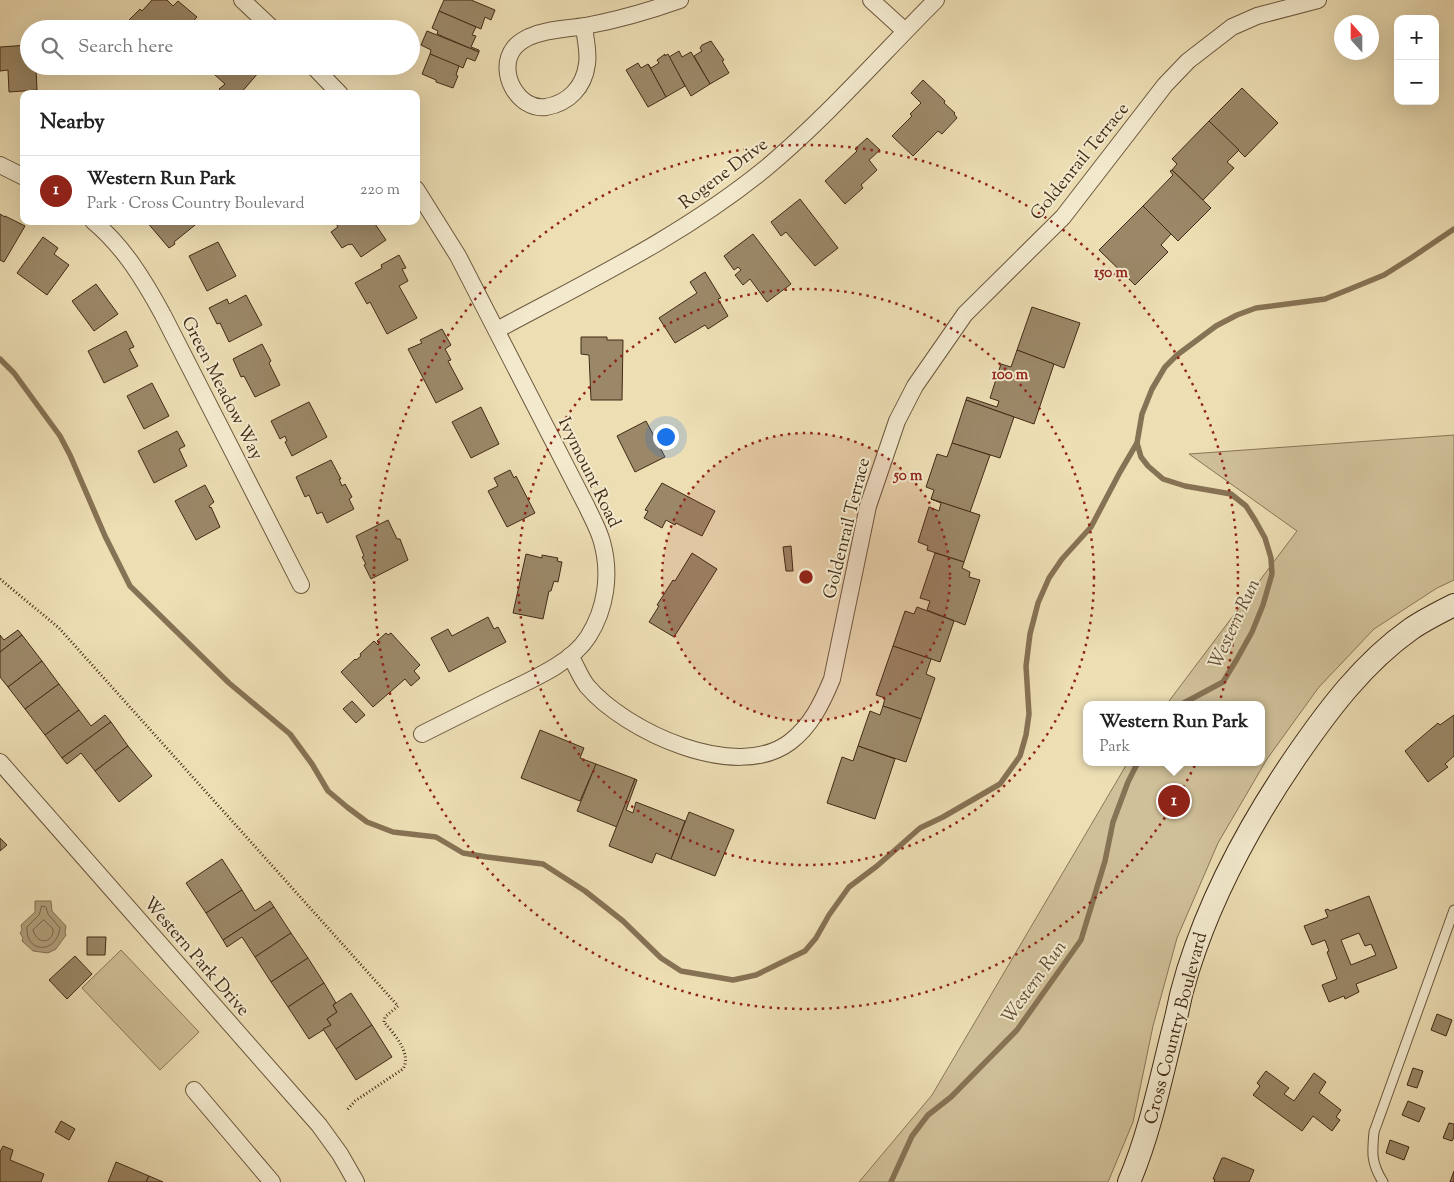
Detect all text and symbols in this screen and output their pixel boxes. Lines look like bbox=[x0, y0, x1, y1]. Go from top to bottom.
north arrow bbox=[1334, 15, 1379, 60]
map controls bbox=[1394, 15, 1439, 105]
button: + bbox=[1394, 15, 1439, 60]
search box bbox=[20, 20, 420, 75]
icon: search bbox=[38, 34, 66, 62]
text: Search here bbox=[78, 34, 173, 61]
button: − bbox=[1394, 60, 1439, 105]
street label: Goldenrail Terrace bbox=[1025, 98, 1136, 227]
text: Nearby bbox=[40, 108, 105, 138]
street label: Rogene Drive bbox=[674, 133, 774, 217]
text: Western Run Park bbox=[87, 166, 236, 193]
text: 1 bbox=[53, 179, 59, 202]
text: 220 m bbox=[360, 179, 400, 202]
text: Park · Cross Country Boulevard bbox=[87, 193, 305, 216]
text: 150 m bbox=[1094, 263, 1128, 284]
street label: Green Meadow Way bbox=[174, 313, 269, 465]
text: 100 m bbox=[992, 365, 1029, 386]
street label: Ivymount Road bbox=[550, 413, 626, 533]
your location bbox=[653, 424, 679, 450]
street label: Goldenrail Terrace bbox=[818, 455, 878, 602]
text: 50 m bbox=[893, 466, 923, 487]
centre of rings bbox=[797, 568, 815, 586]
water label: Western Run bbox=[1203, 575, 1268, 673]
popup bbox=[1083, 701, 1265, 766]
text: Western Run Park bbox=[1100, 709, 1248, 736]
text: Park bbox=[1100, 736, 1130, 759]
pin: 1 bbox=[1158, 782, 1190, 820]
street label: Western Park Drive bbox=[136, 892, 255, 1023]
street label: Cross Country Boulevard bbox=[1139, 929, 1215, 1128]
water label: Western Run bbox=[996, 936, 1074, 1029]

